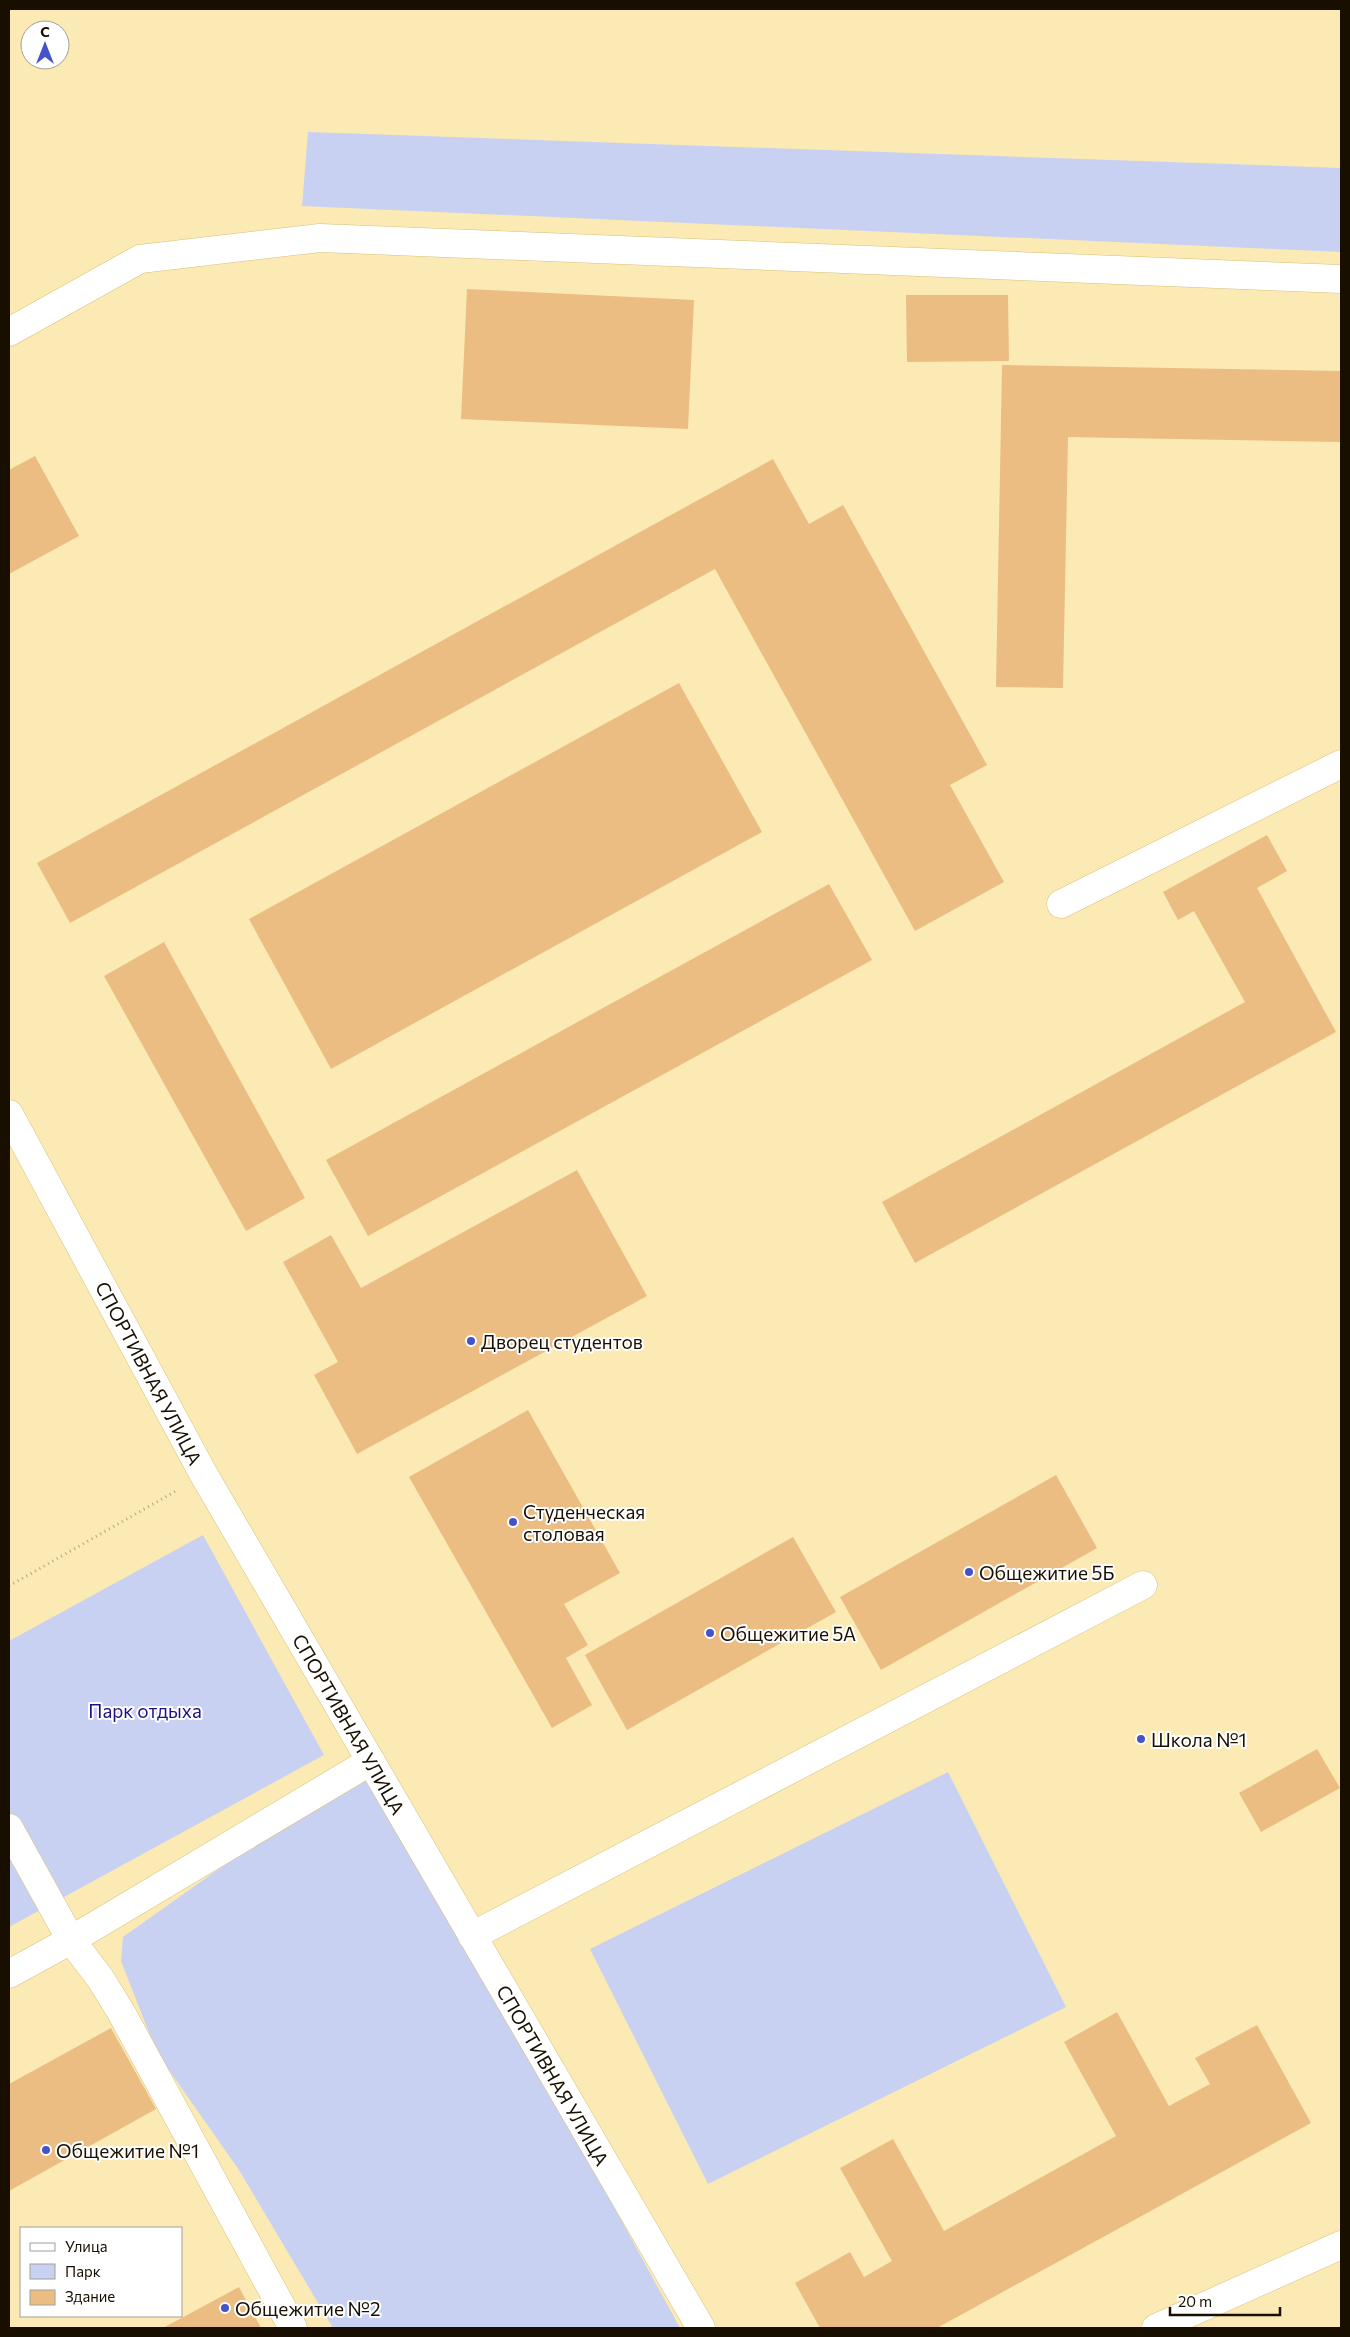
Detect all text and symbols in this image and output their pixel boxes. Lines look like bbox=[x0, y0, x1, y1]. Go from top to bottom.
north arrow bbox=[20, 20, 70, 70]
text: С bbox=[40, 23, 50, 40]
street label: СПОРТИВНАЯ УЛИЦА bbox=[91, 1277, 207, 1469]
place label: Дворец студентов bbox=[481, 1330, 643, 1353]
marker: Дворец студентов bbox=[465, 1335, 477, 1347]
place label: Студенческая столовая bbox=[523, 1500, 645, 1545]
marker: Студенческая столовая bbox=[507, 1516, 519, 1528]
place label: Общежитие 5Б bbox=[979, 1561, 1115, 1584]
marker: Общежитие 5Б bbox=[963, 1566, 975, 1578]
place label: Общежитие 5А bbox=[720, 1622, 856, 1645]
marker: Общежитие 5А bbox=[704, 1627, 716, 1639]
street label: СПОРТИВНАЯ УЛИЦА bbox=[288, 1630, 410, 1818]
park label: Парк отдыха bbox=[88, 1699, 202, 1722]
place label: Школа №1 bbox=[1151, 1728, 1247, 1751]
marker: Школа №1 bbox=[1135, 1733, 1147, 1745]
street label: СПОРТИВНАЯ УЛИЦА bbox=[492, 1981, 614, 2169]
place label: Общежитие №1 bbox=[56, 2139, 199, 2162]
marker: Общежитие №1 bbox=[40, 2144, 52, 2156]
legend bbox=[20, 2227, 182, 2317]
text: Улица bbox=[65, 2237, 107, 2255]
text: Парк bbox=[65, 2262, 101, 2280]
scale bar bbox=[1170, 2284, 1280, 2316]
text: Здание bbox=[65, 2287, 115, 2305]
text: 20 m bbox=[1178, 2292, 1212, 2310]
place label: Общежитие №2 bbox=[235, 2297, 380, 2320]
marker: Общежитие №2 bbox=[219, 2302, 231, 2314]

